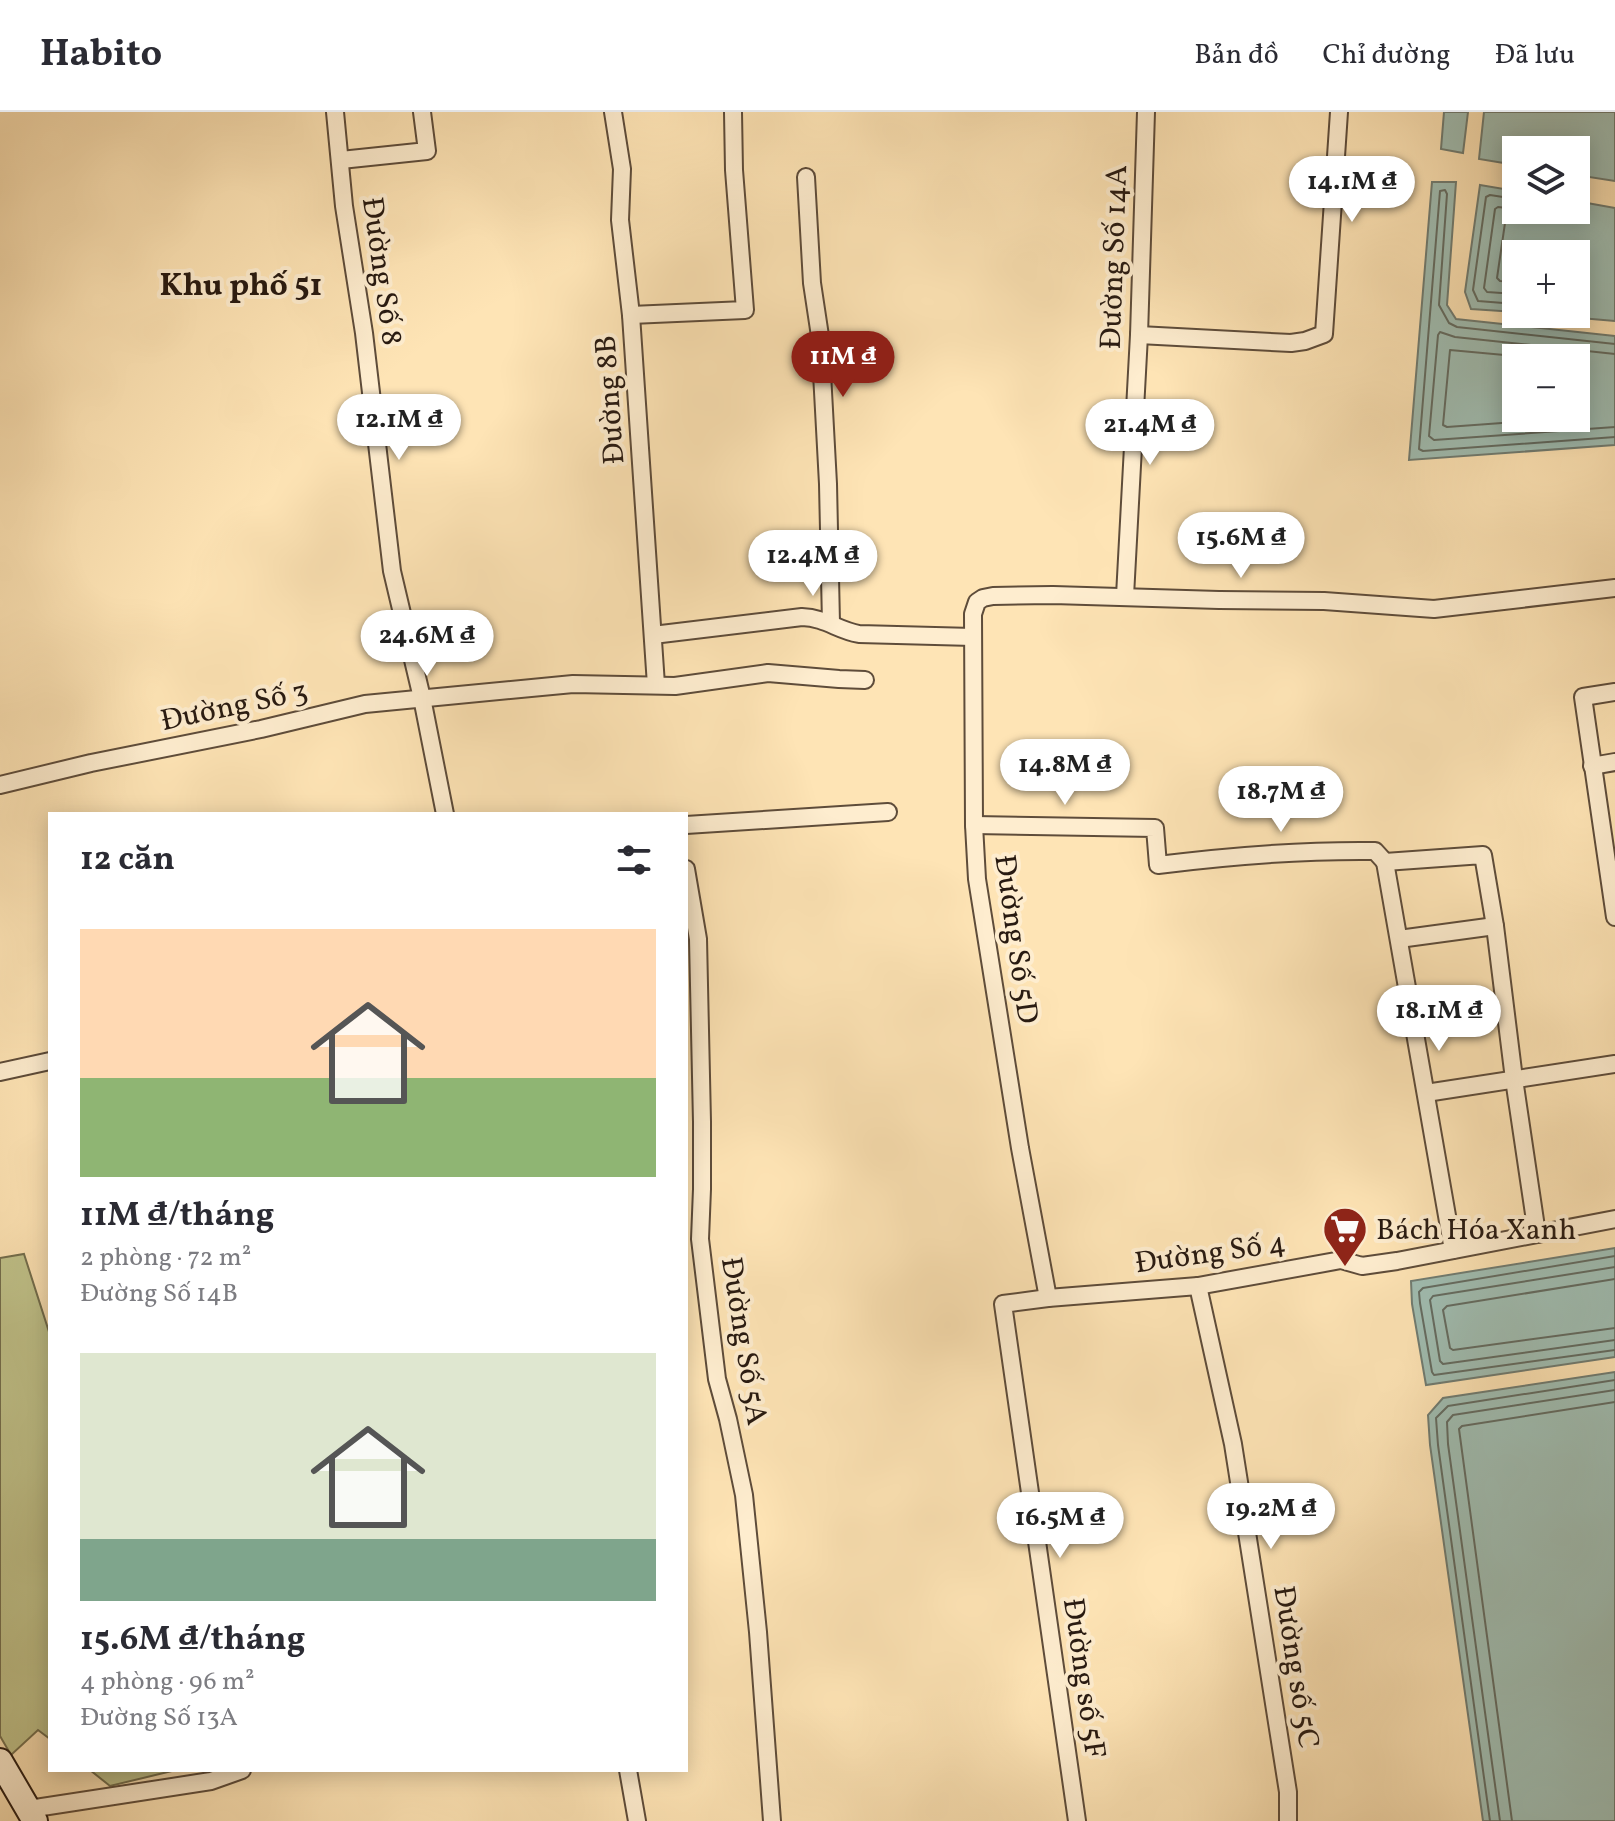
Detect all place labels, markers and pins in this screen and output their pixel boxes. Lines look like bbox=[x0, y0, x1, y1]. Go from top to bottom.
pin: 14.1M ₫ bbox=[1278, 156, 1426, 224]
pin: 11M ₫ bbox=[787, 331, 899, 399]
pin: 12.1M ₫ bbox=[325, 394, 473, 462]
pin: 21.4M ₫ bbox=[1076, 399, 1224, 467]
pin: 15.6M ₫ bbox=[1167, 512, 1315, 580]
pin: 12.4M ₫ bbox=[739, 530, 887, 598]
pin: 24.6M ₫ bbox=[353, 610, 501, 678]
pin: 14.8M ₫ bbox=[991, 739, 1139, 807]
pin: 18.7M ₫ bbox=[1207, 766, 1355, 834]
pin: 18.1M ₫ bbox=[1365, 985, 1513, 1053]
supermarket icon: Bách Hóa Xanh bbox=[1321, 1205, 1369, 1268]
place label: Bách Hóa Xanh bbox=[1376, 1210, 1576, 1252]
pin: 19.2M ₫ bbox=[1197, 1483, 1345, 1551]
pin: 16.5M ₫ bbox=[986, 1492, 1134, 1560]

